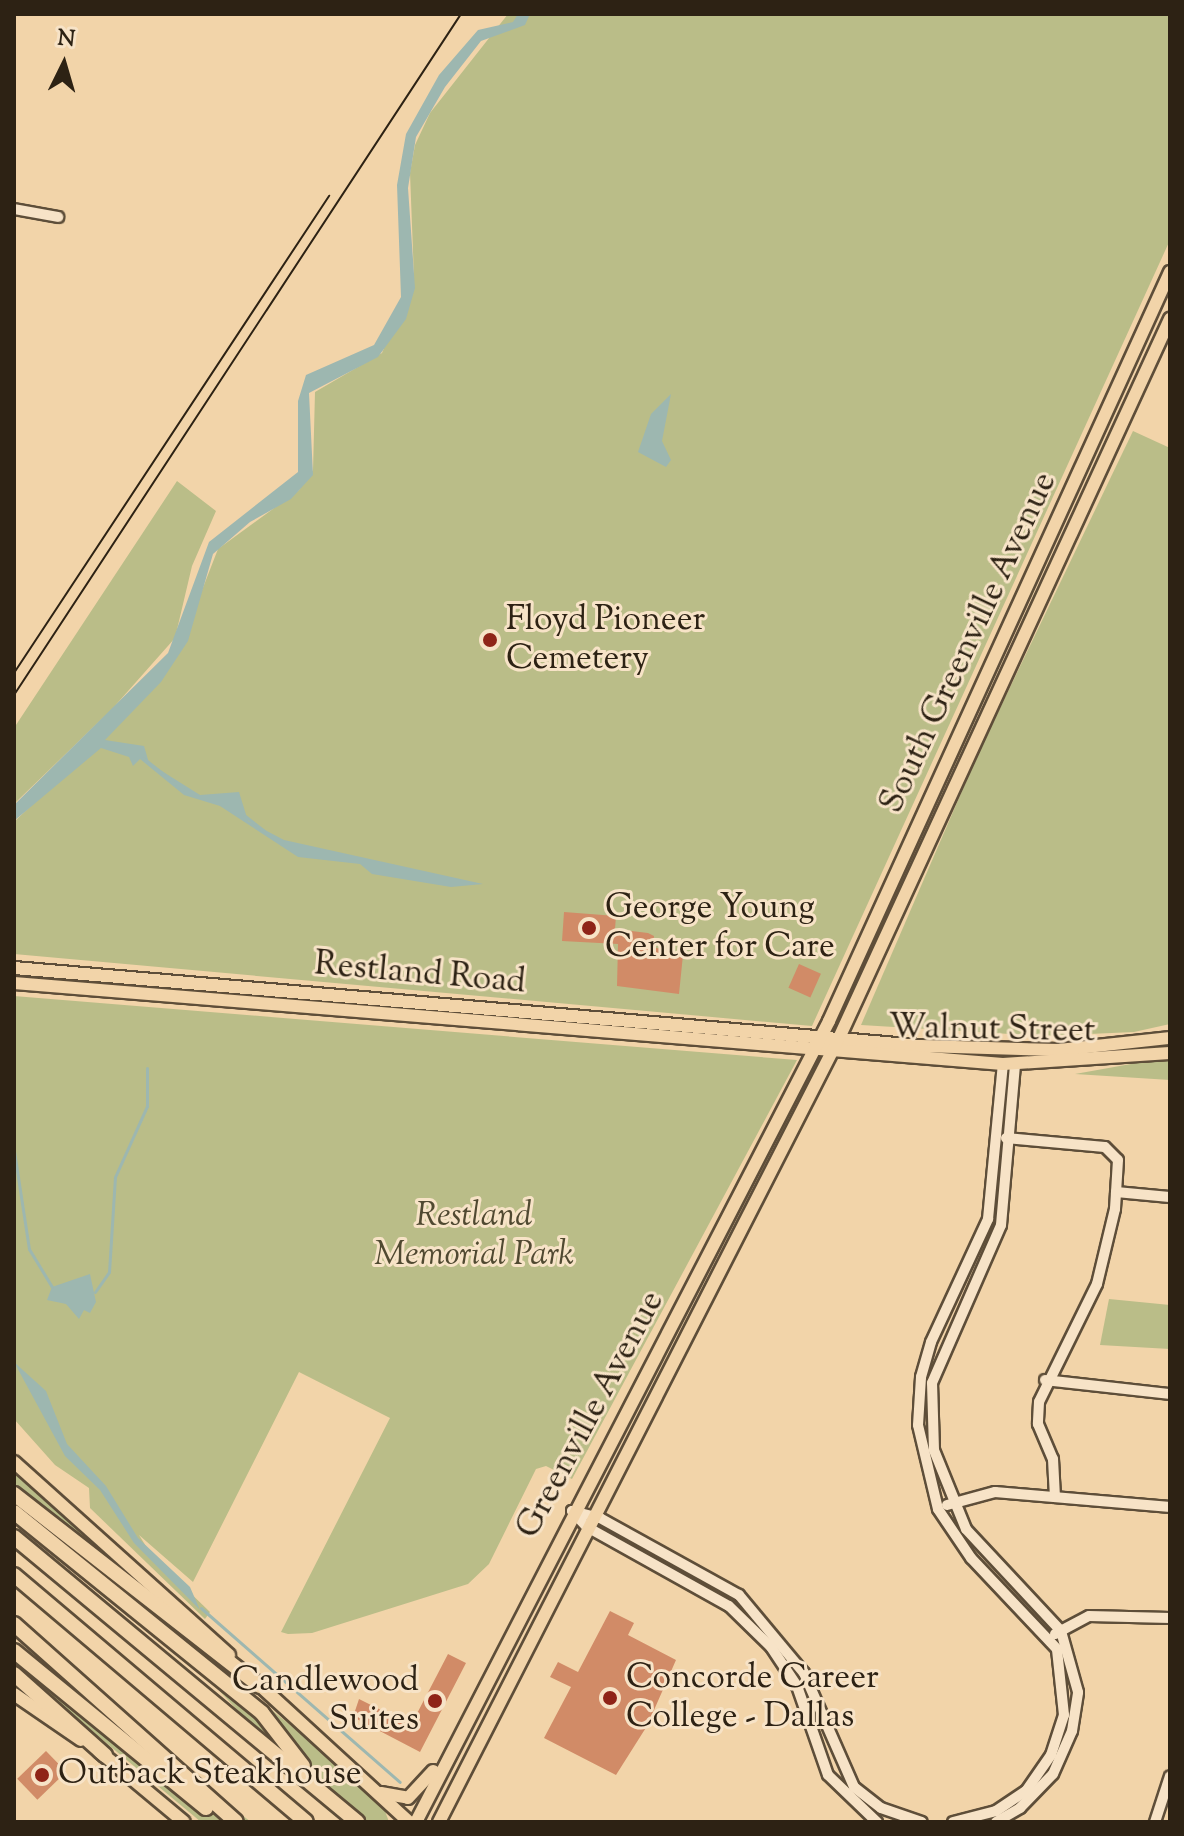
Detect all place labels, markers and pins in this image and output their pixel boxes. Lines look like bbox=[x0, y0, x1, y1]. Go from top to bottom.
place label: Floyd Pioneer Cemetery bbox=[506, 600, 705, 680]
marker: Floyd Pioneer Cemetery bbox=[481, 631, 499, 649]
place label: George Young Center for Care bbox=[605, 888, 835, 968]
marker: George Young Center for Care bbox=[580, 919, 598, 937]
place label: Concorde Career College - Dallas bbox=[626, 1658, 879, 1738]
place label: Candlewood Suites bbox=[232, 1661, 419, 1740]
marker: Concorde Career College - Dallas bbox=[601, 1689, 619, 1707]
marker: Candlewood Suites bbox=[426, 1692, 444, 1710]
place label: Outback Steakhouse bbox=[58, 1755, 362, 1795]
marker: Outback Steakhouse bbox=[33, 1766, 51, 1784]

